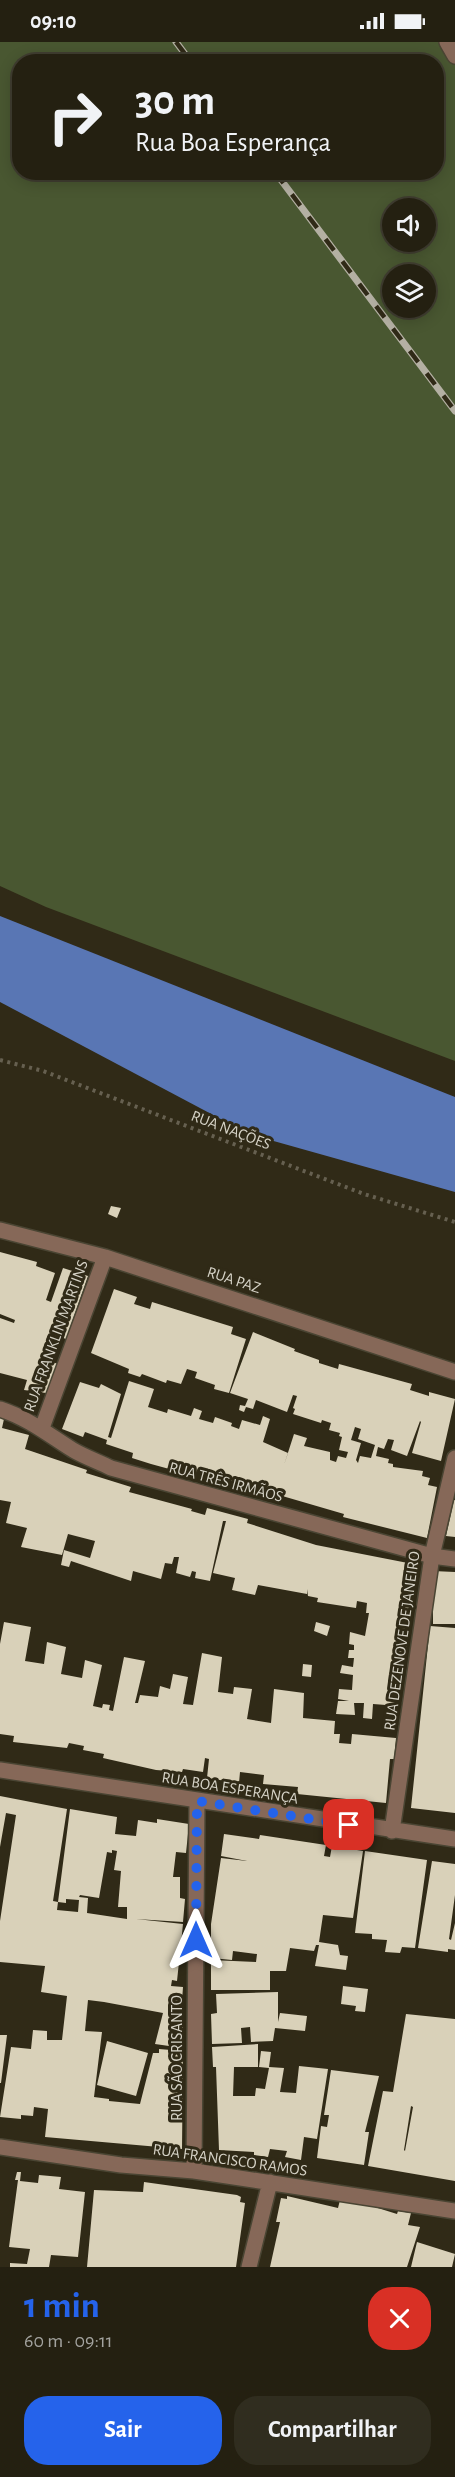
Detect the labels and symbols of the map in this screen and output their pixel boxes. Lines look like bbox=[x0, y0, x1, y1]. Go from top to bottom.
street label: RUA NAÇÕES bbox=[189, 1106, 274, 1152]
street label: RUA FRANKLIN MARTINS bbox=[21, 1258, 91, 1414]
street label: RUA PAZ bbox=[205, 1264, 263, 1296]
street label: RUA TRÊS IRMÃOS bbox=[167, 1457, 285, 1505]
street label: RUA DEZENOVE DE JANEIRO bbox=[381, 1550, 423, 1732]
street label: RUA BOA ESPERANÇA bbox=[160, 1769, 300, 1807]
pin bbox=[323, 1799, 374, 1850]
position arrow bbox=[164, 1908, 228, 1972]
street label: RUA SÃO CRISANTO bbox=[167, 1995, 185, 2121]
street label: RUA FRANCISCO RAMOS bbox=[152, 2141, 308, 2179]

